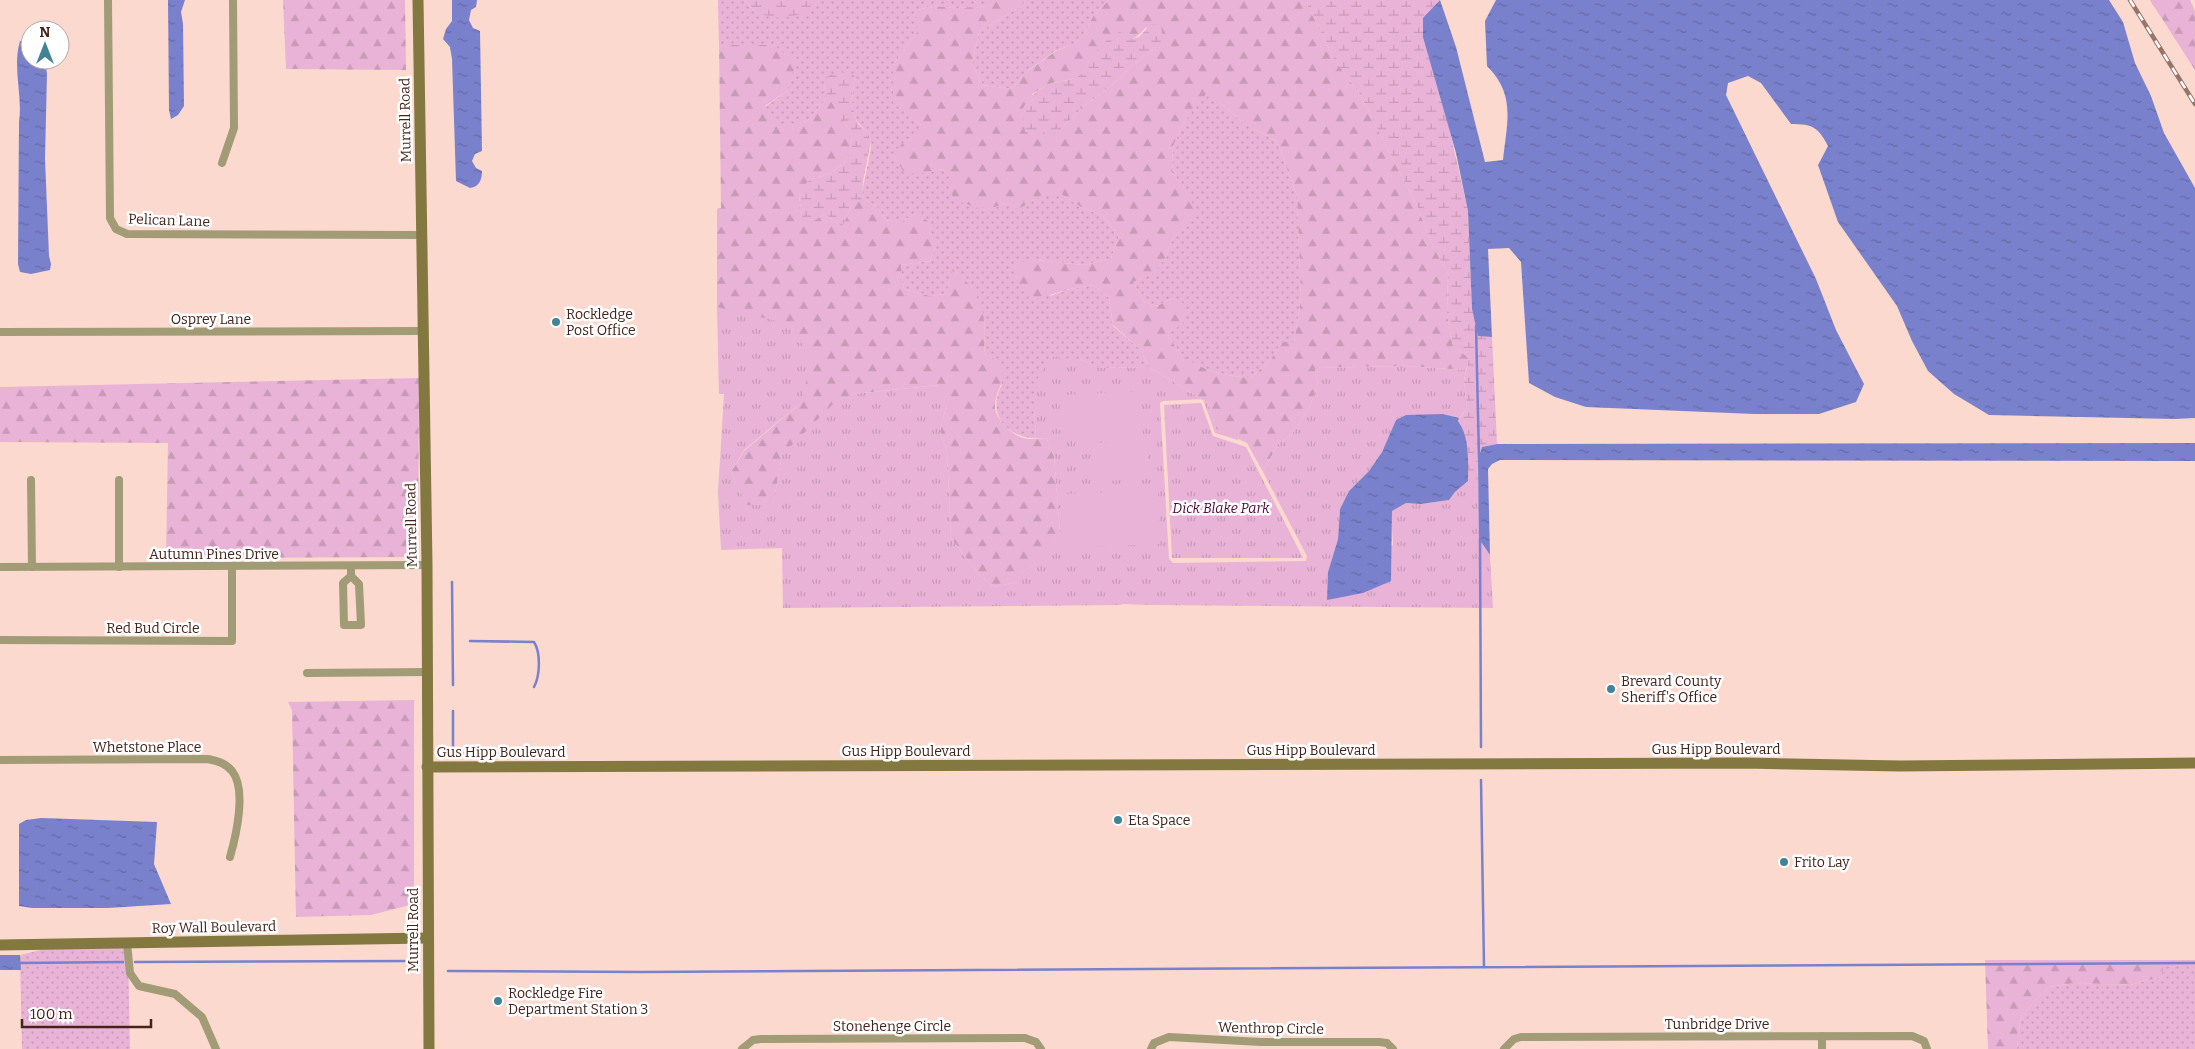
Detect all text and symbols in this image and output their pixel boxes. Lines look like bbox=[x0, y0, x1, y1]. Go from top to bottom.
north arrow bbox=[20, 20, 70, 70]
text: N bbox=[40, 24, 51, 41]
street label: Murrell Road bbox=[396, 78, 415, 162]
street label: Pelican Lane bbox=[128, 211, 210, 230]
place label: Rockledge Post Office bbox=[566, 306, 636, 339]
street label: Osprey Lane bbox=[171, 311, 251, 328]
marker: Rockledge Post Office bbox=[550, 316, 562, 328]
street label: Murrell Road bbox=[402, 483, 421, 567]
park label: Dick Blake Park bbox=[1172, 500, 1270, 517]
street label: Autumn Pines Drive bbox=[149, 546, 279, 563]
street label: Red Bud Circle bbox=[106, 620, 200, 637]
place label: Brevard County Sheriff's Office bbox=[1621, 673, 1722, 706]
marker: Brevard County Sheriff's Office bbox=[1605, 683, 1617, 695]
street label: Whetstone Place bbox=[93, 739, 201, 756]
street label: Gus Hipp Boulevard bbox=[1651, 741, 1781, 758]
street label: Gus Hipp Boulevard bbox=[1246, 742, 1376, 759]
street label: Gus Hipp Boulevard bbox=[841, 743, 971, 760]
street label: Gus Hipp Boulevard bbox=[436, 744, 566, 761]
place label: Eta Space bbox=[1128, 812, 1190, 829]
marker: Eta Space bbox=[1112, 814, 1124, 826]
place label: Frito Lay bbox=[1794, 854, 1850, 871]
marker: Frito Lay bbox=[1778, 856, 1790, 868]
street label: Murrell Road bbox=[405, 888, 422, 972]
street label: Roy Wall Boulevard bbox=[152, 918, 276, 937]
place label: Rockledge Fire Department Station 3 bbox=[508, 985, 648, 1018]
marker: Rockledge Fire Department Station 3 bbox=[492, 995, 504, 1007]
scale bar bbox=[22, 996, 151, 1028]
text: 100 m bbox=[30, 1005, 73, 1023]
street label: Tunbridge Drive bbox=[1665, 1016, 1769, 1033]
street label: Stonehenge Circle bbox=[833, 1018, 951, 1035]
street label: Wenthrop Circle bbox=[1218, 1019, 1324, 1038]

